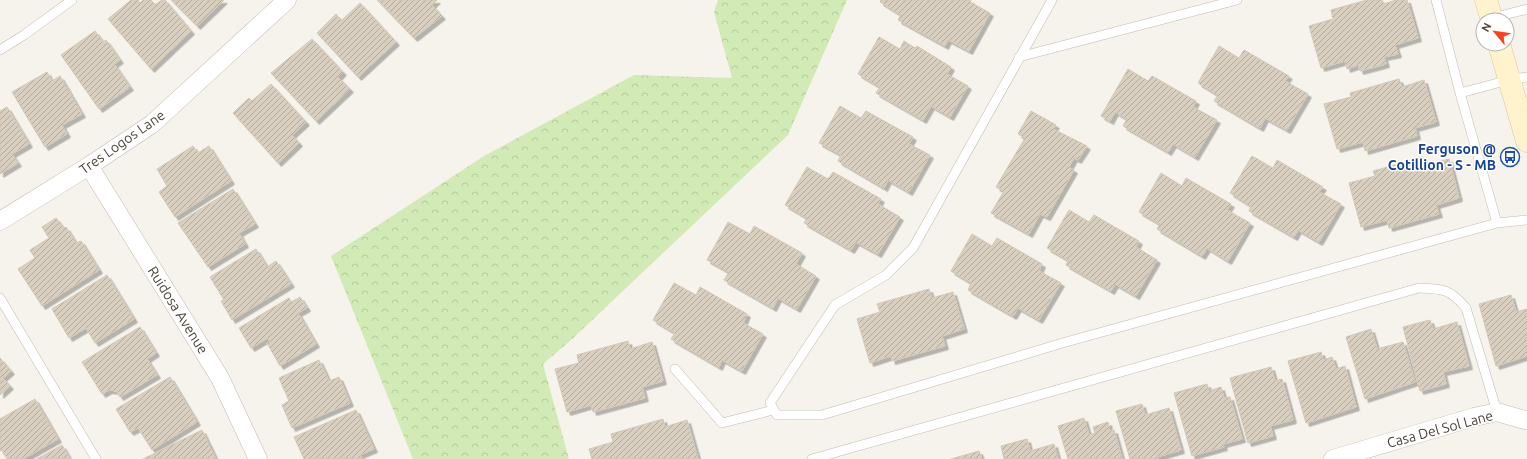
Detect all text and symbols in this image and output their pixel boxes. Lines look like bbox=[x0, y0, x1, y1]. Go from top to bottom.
north arrow bbox=[1475, 12, 1515, 52]
text: N bbox=[1479, 21, 1493, 34]
street label: Tres Logos Lane bbox=[76, 107, 168, 177]
place label: Ferguson @ Cotillion - S - MB bbox=[1388, 141, 1496, 173]
bus stop icon: Ferguson @ Cotillion - S - MB bbox=[1499, 146, 1521, 168]
street label: Ruidosa Avenue bbox=[145, 263, 211, 357]
street label: Casa Del Sol Lane bbox=[1385, 407, 1495, 451]

